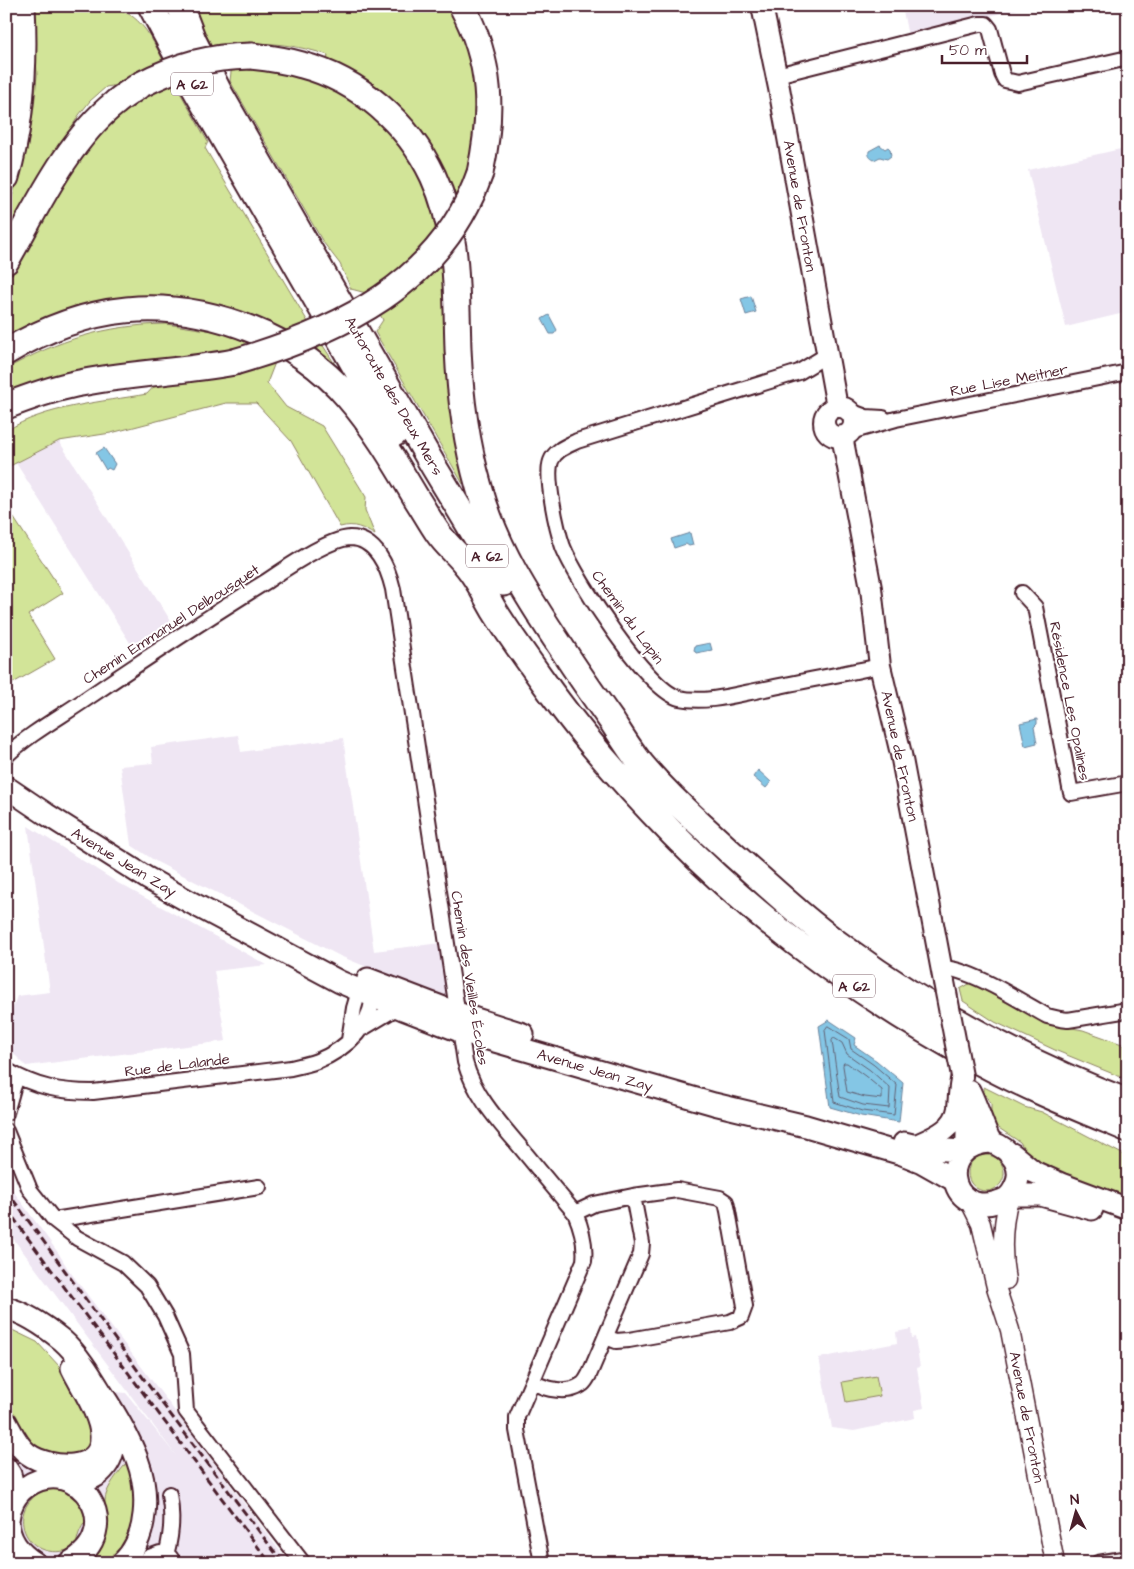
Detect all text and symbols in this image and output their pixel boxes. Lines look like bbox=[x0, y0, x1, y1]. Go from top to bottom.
scale bar bbox=[942, 32, 1026, 64]
text: 50 m bbox=[949, 40, 987, 61]
road number: A 62 bbox=[171, 72, 213, 96]
street label: Avenue de Fronton bbox=[778, 139, 821, 274]
street label: Autoroute des Deux Mers bbox=[339, 313, 448, 480]
street label: Rue Lise Meitner bbox=[948, 359, 1070, 402]
road number: A 62 bbox=[466, 544, 508, 568]
street label: Chemin Emmanuel Delbousquet bbox=[79, 559, 264, 690]
street label: Chemin du Lapin bbox=[586, 566, 669, 669]
street label: Résidence Les Opalines bbox=[1044, 620, 1095, 783]
street label: Avenue de Fronton bbox=[875, 689, 924, 824]
street label: Avenue Jean Zay bbox=[67, 823, 180, 903]
street label: Chemin des Vieilles Écoles bbox=[445, 889, 494, 1067]
road number: A 62 bbox=[833, 974, 875, 998]
street label: Avenue Jean Zay bbox=[534, 1044, 655, 1098]
street label: Rue de Lalande bbox=[123, 1049, 231, 1082]
street label: Avenue de Fronton bbox=[1003, 1350, 1050, 1485]
north arrow bbox=[1052, 1486, 1102, 1536]
text: N bbox=[1069, 1490, 1080, 1510]

